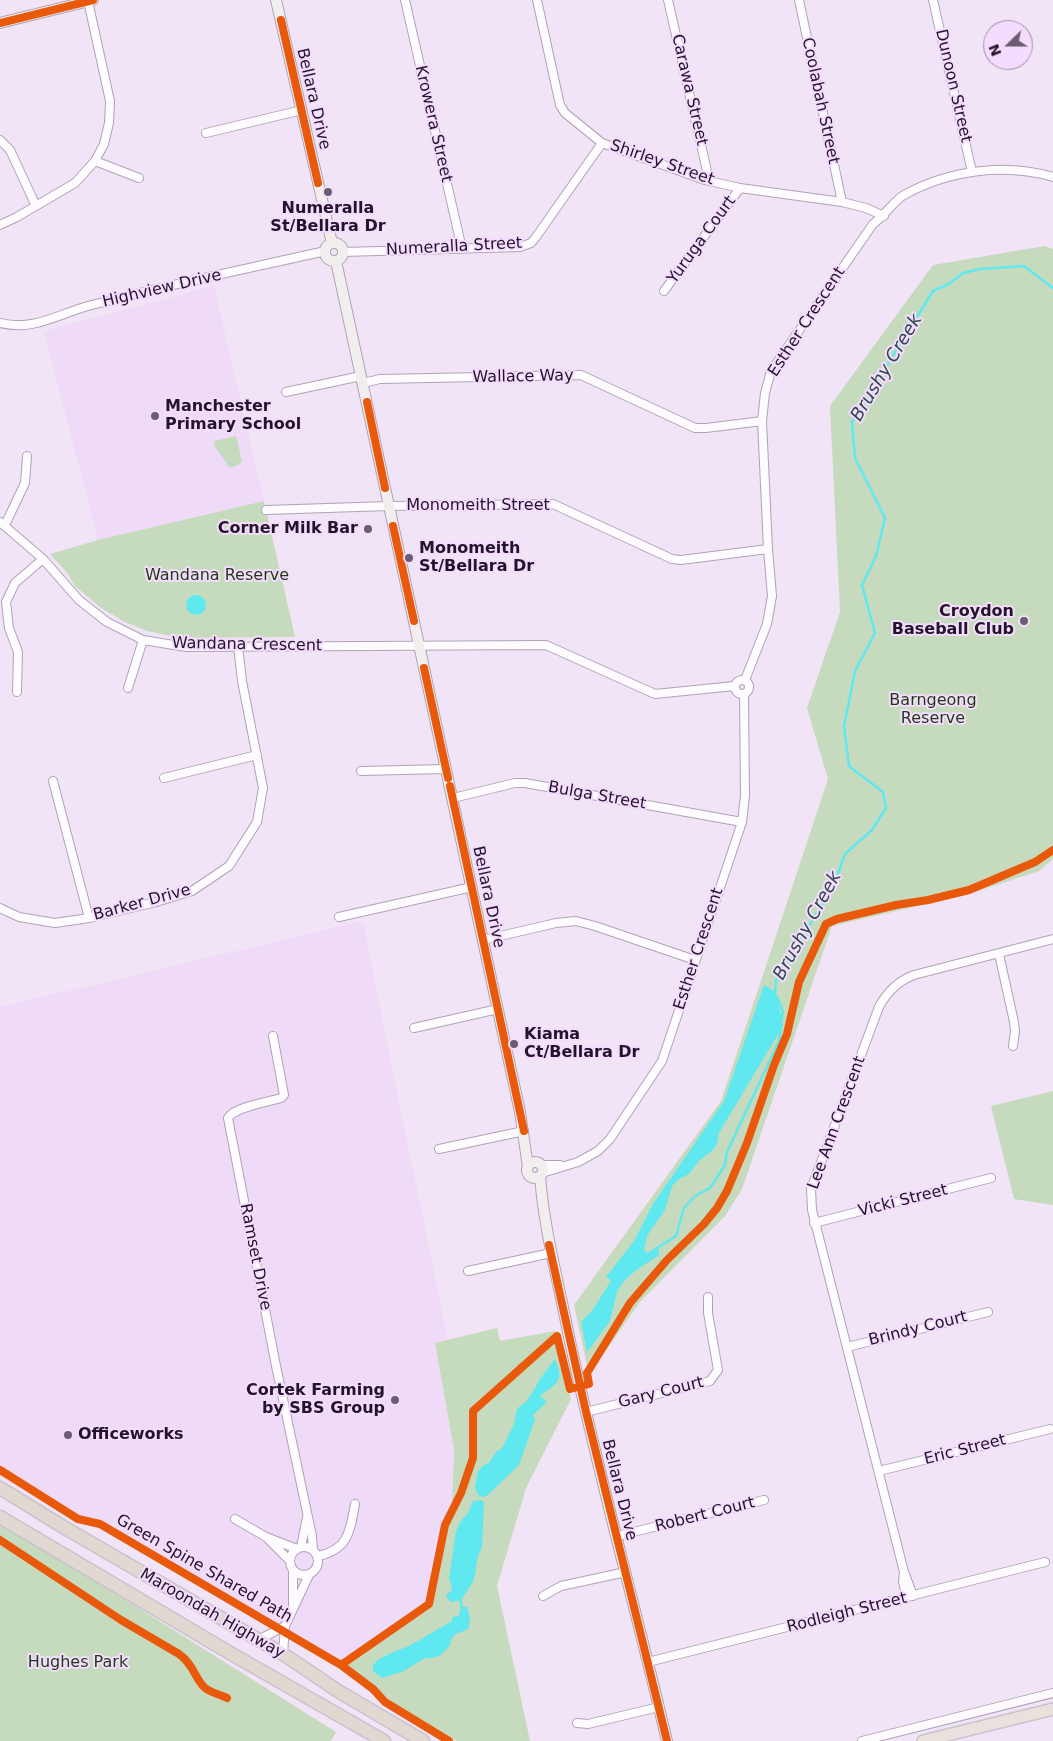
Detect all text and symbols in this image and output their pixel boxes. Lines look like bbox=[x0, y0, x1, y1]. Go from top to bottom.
north arrow bbox=[983, 20, 1033, 70]
street label: Dunoon Street bbox=[931, 27, 975, 145]
street label: Carawa Street bbox=[667, 32, 711, 148]
street label: Coolabah Street bbox=[797, 36, 843, 166]
text: N bbox=[985, 42, 1005, 59]
street label: Bellara Drive bbox=[292, 46, 334, 152]
street label: Krowera Street bbox=[410, 64, 456, 184]
street label: Shirley Street bbox=[607, 136, 717, 190]
marker: Numeralla St/Bellara Dr bbox=[322, 186, 334, 198]
street label: Yuruga Court bbox=[664, 192, 740, 288]
place label: Numeralla St/Bellara Dr bbox=[270, 199, 386, 237]
street label: Numeralla Street bbox=[385, 234, 523, 260]
street label: Esther Crescent bbox=[764, 264, 850, 380]
street label: Highview Drive bbox=[101, 266, 223, 312]
water label: Brushy Creek bbox=[847, 311, 927, 425]
street label: Wallace Way bbox=[472, 367, 574, 387]
place label: Manchester Primary School bbox=[165, 397, 301, 435]
marker: Manchester Primary School bbox=[149, 410, 161, 422]
street label: Monomeith Street bbox=[406, 496, 550, 516]
place label: Corner Milk Bar bbox=[218, 519, 358, 539]
marker: Corner Milk Bar bbox=[362, 523, 374, 535]
place label: Monomeith St/Bellara Dr bbox=[419, 539, 534, 577]
marker: Monomeith St/Bellara Dr bbox=[403, 552, 415, 564]
park label: Wandana Reserve bbox=[145, 566, 289, 586]
place label: Croydon Baseball Club bbox=[892, 602, 1014, 640]
marker: Croydon Baseball Club bbox=[1018, 615, 1030, 627]
street label: Wandana Crescent bbox=[172, 634, 322, 656]
park label: Barngeong Reserve bbox=[889, 691, 977, 729]
street label: Bulga Street bbox=[546, 778, 648, 814]
street label: Bellara Drive bbox=[468, 844, 508, 950]
water label: Brushy Creek bbox=[769, 868, 847, 984]
street label: Barker Drive bbox=[91, 881, 193, 925]
street label: Esther Crescent bbox=[670, 886, 728, 1012]
place label: Kiama Ct/Bellara Dr bbox=[524, 1025, 639, 1063]
marker: Kiama Ct/Bellara Dr bbox=[508, 1038, 520, 1050]
street label: Lee Ann Crescent bbox=[804, 1054, 870, 1192]
street label: Vicki Street bbox=[856, 1181, 950, 1221]
street label: Ramset Drive bbox=[235, 1202, 275, 1312]
street label: Brindy Court bbox=[867, 1307, 969, 1351]
street label: Gary Court bbox=[616, 1373, 706, 1413]
place label: Cortek Farming by SBS Group bbox=[246, 1381, 385, 1419]
marker: Cortek Farming by SBS Group bbox=[389, 1394, 401, 1406]
place label: Officeworks bbox=[78, 1425, 184, 1445]
marker: Officeworks bbox=[62, 1429, 74, 1441]
street label: Eric Street bbox=[922, 1431, 1008, 1469]
street label: Bellara Drive bbox=[597, 1437, 641, 1543]
street label: Robert Court bbox=[653, 1493, 757, 1537]
street label: Green Spine Shared Path bbox=[113, 1511, 295, 1627]
street label: Maroondah Highway bbox=[136, 1565, 288, 1663]
street label: Rodleigh Street bbox=[785, 1589, 909, 1637]
park label: Hughes Park bbox=[28, 1653, 128, 1673]

